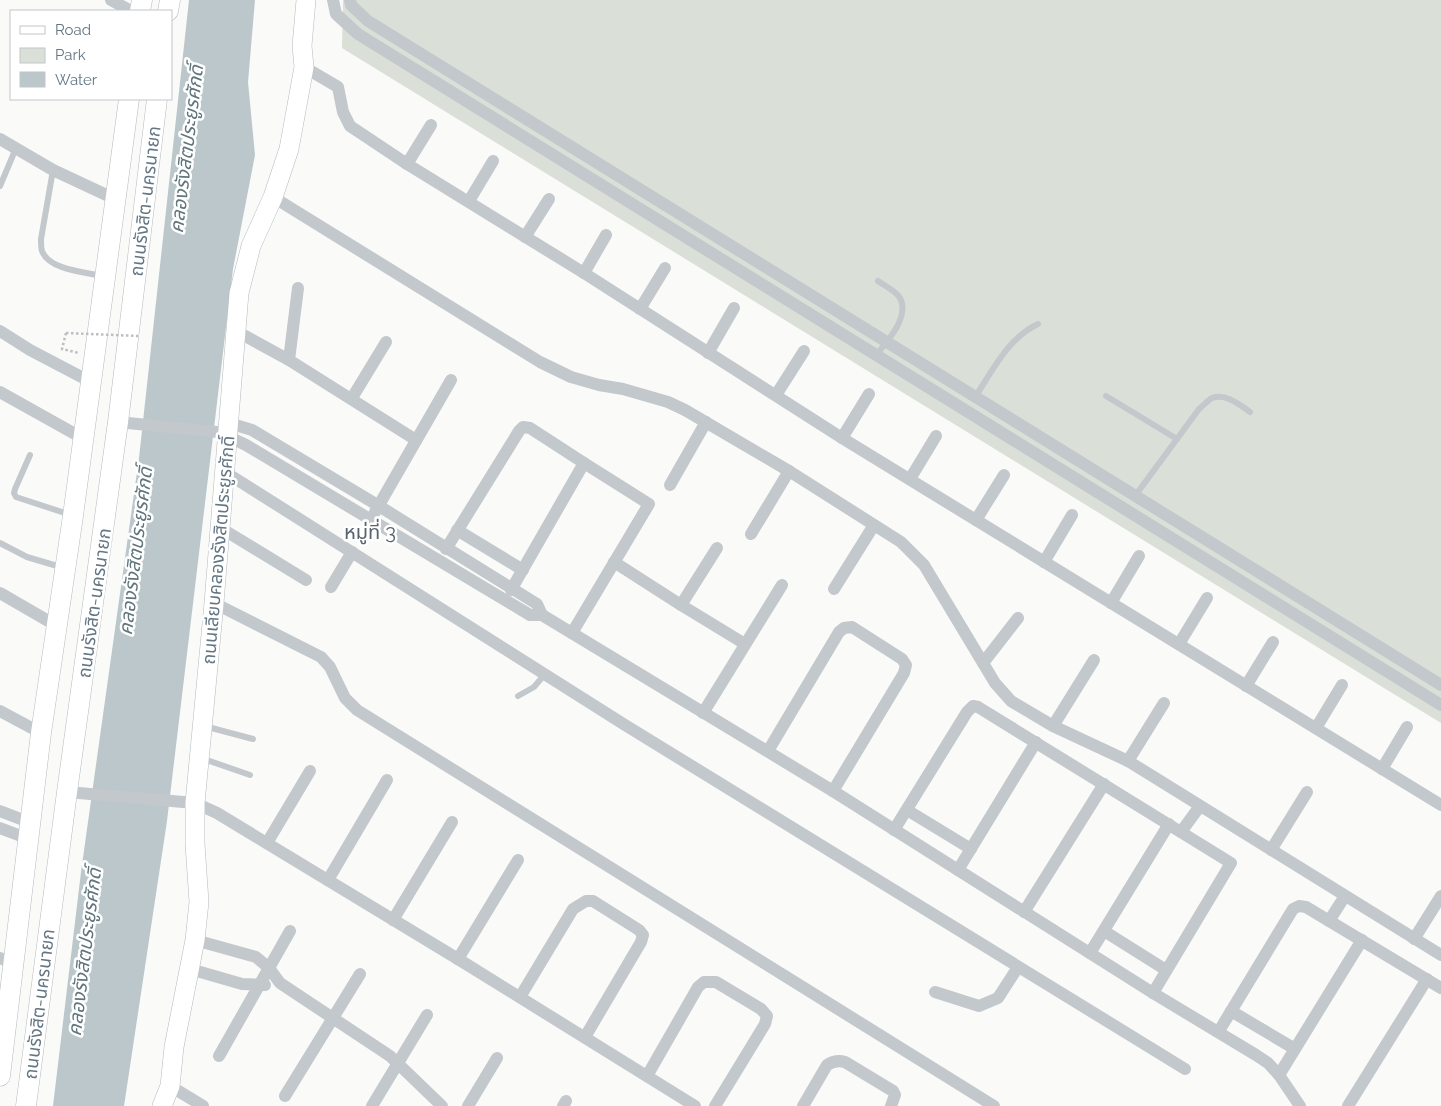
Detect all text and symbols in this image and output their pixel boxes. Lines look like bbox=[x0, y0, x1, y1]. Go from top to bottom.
legend bbox=[10, 10, 172, 100]
text: Road bbox=[55, 21, 91, 39]
text: Park bbox=[55, 46, 86, 64]
water label: คลองรังสิตประยูรศักดิ์ bbox=[165, 59, 210, 234]
text: Water bbox=[55, 71, 98, 89]
street label: ถนนรังสิต-นครนายก bbox=[125, 125, 165, 277]
street label: ถนนเลียบคลองรังสิตประยูรศักดิ์ bbox=[198, 435, 240, 666]
water label: คลองรังสิตประยูรศักดิ์ bbox=[114, 461, 159, 636]
district label: หมู่ที่ 3 bbox=[344, 518, 396, 545]
street label: ถนนรังสิต-นครนายก bbox=[73, 527, 115, 679]
water label: คลองรังสิตประยูรศักดิ์ bbox=[63, 862, 108, 1037]
street label: ถนนรังสิต-นครนายก bbox=[19, 928, 59, 1080]

